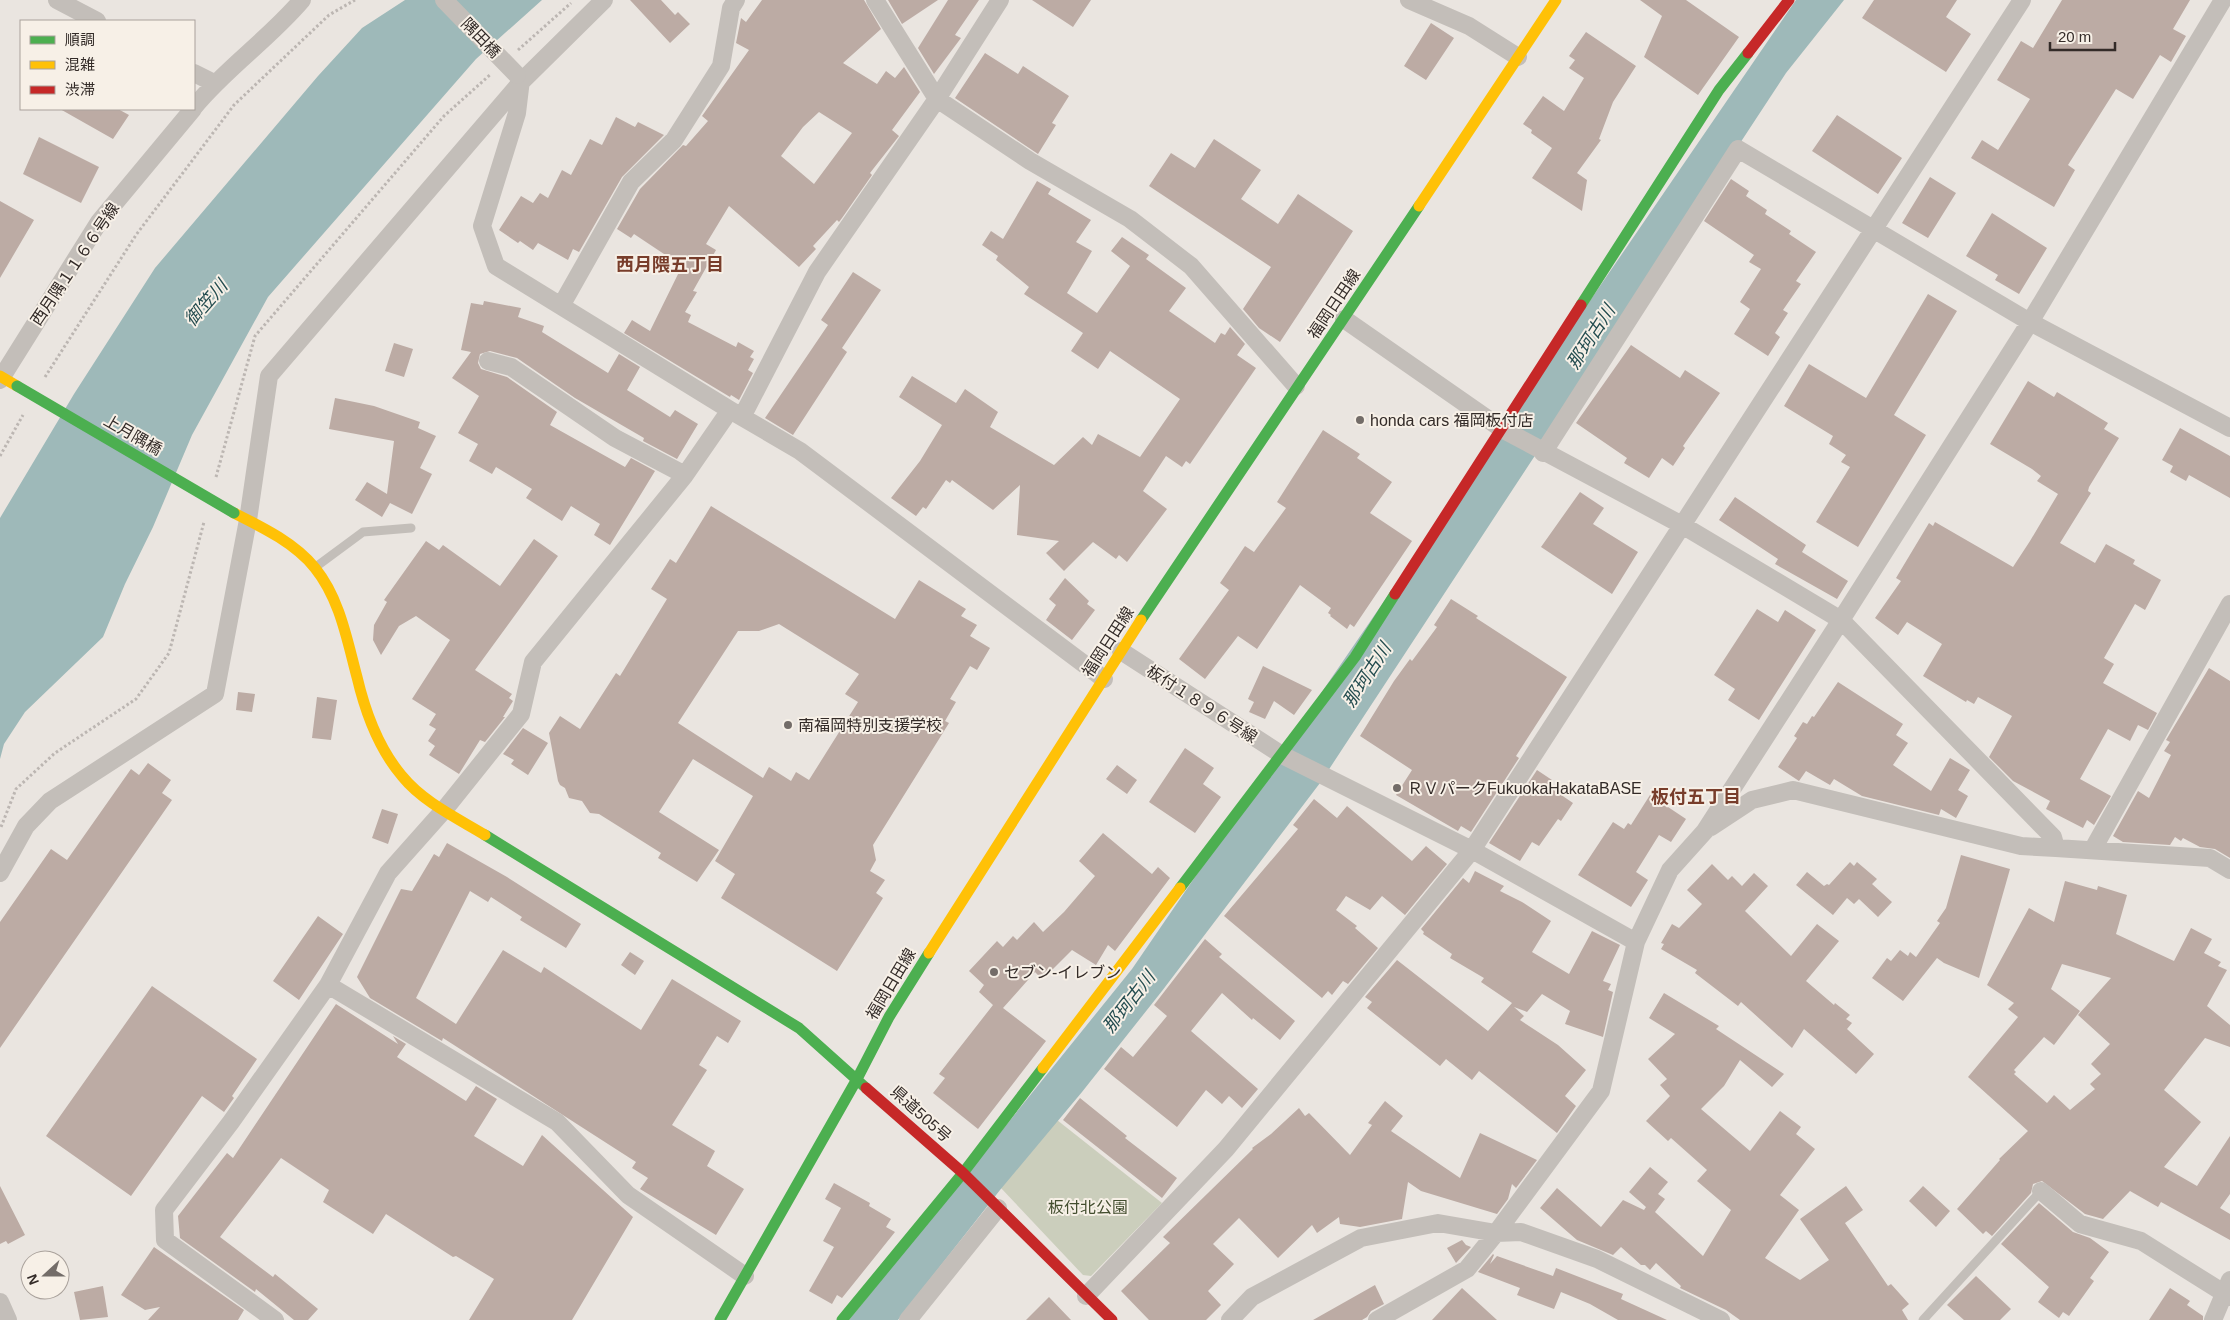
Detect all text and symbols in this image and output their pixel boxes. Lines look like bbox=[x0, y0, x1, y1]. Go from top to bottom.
street label: 隅田橋 bbox=[458, 15, 504, 61]
legend bbox=[20, 20, 195, 110]
scale bar bbox=[2050, 20, 2115, 52]
text: 20 m bbox=[2058, 28, 2091, 45]
text: 順調 bbox=[65, 31, 95, 48]
text: 混雑 bbox=[65, 56, 95, 73]
text: 渋滞 bbox=[65, 81, 95, 98]
street label: 西月隅１１６６号線 bbox=[28, 200, 122, 328]
district label: 西月隈五丁目 bbox=[616, 255, 724, 275]
street label: 福岡日田線 bbox=[1305, 266, 1363, 342]
water label: 御笠川 bbox=[181, 275, 233, 330]
water label: 那珂古川 bbox=[1563, 300, 1620, 373]
street label: 上月隅橋 bbox=[101, 412, 165, 458]
place label: honda cars 福岡板付店 bbox=[1370, 412, 1534, 429]
marker: honda cars 福岡板付店 bbox=[1354, 414, 1366, 426]
street label: 福岡日田線 bbox=[1079, 604, 1137, 680]
water label: 那珂古川 bbox=[1339, 638, 1396, 711]
street label: 板付１８９６号線 bbox=[1144, 662, 1260, 746]
place label: 南福岡特別支援学校 bbox=[798, 717, 942, 734]
marker: 南福岡特別支援学校 bbox=[782, 719, 794, 731]
place label: ＲＶパークFukuokaHakataBASE bbox=[1407, 780, 1642, 797]
marker: ＲＶパークFukuokaHakataBASE bbox=[1391, 782, 1403, 794]
district label: 板付五丁目 bbox=[1651, 787, 1741, 807]
street label: 福岡日田線 bbox=[863, 945, 919, 1023]
place label: セブン-イレブン bbox=[1004, 964, 1121, 981]
marker: セブン-イレブン bbox=[988, 966, 1000, 978]
water label: 那珂古川 bbox=[1099, 966, 1160, 1037]
street label: 県道505号 bbox=[888, 1083, 954, 1145]
park label: 板付北公園 bbox=[1048, 1199, 1128, 1216]
north arrow bbox=[20, 1250, 70, 1300]
text: N bbox=[24, 1272, 42, 1287]

